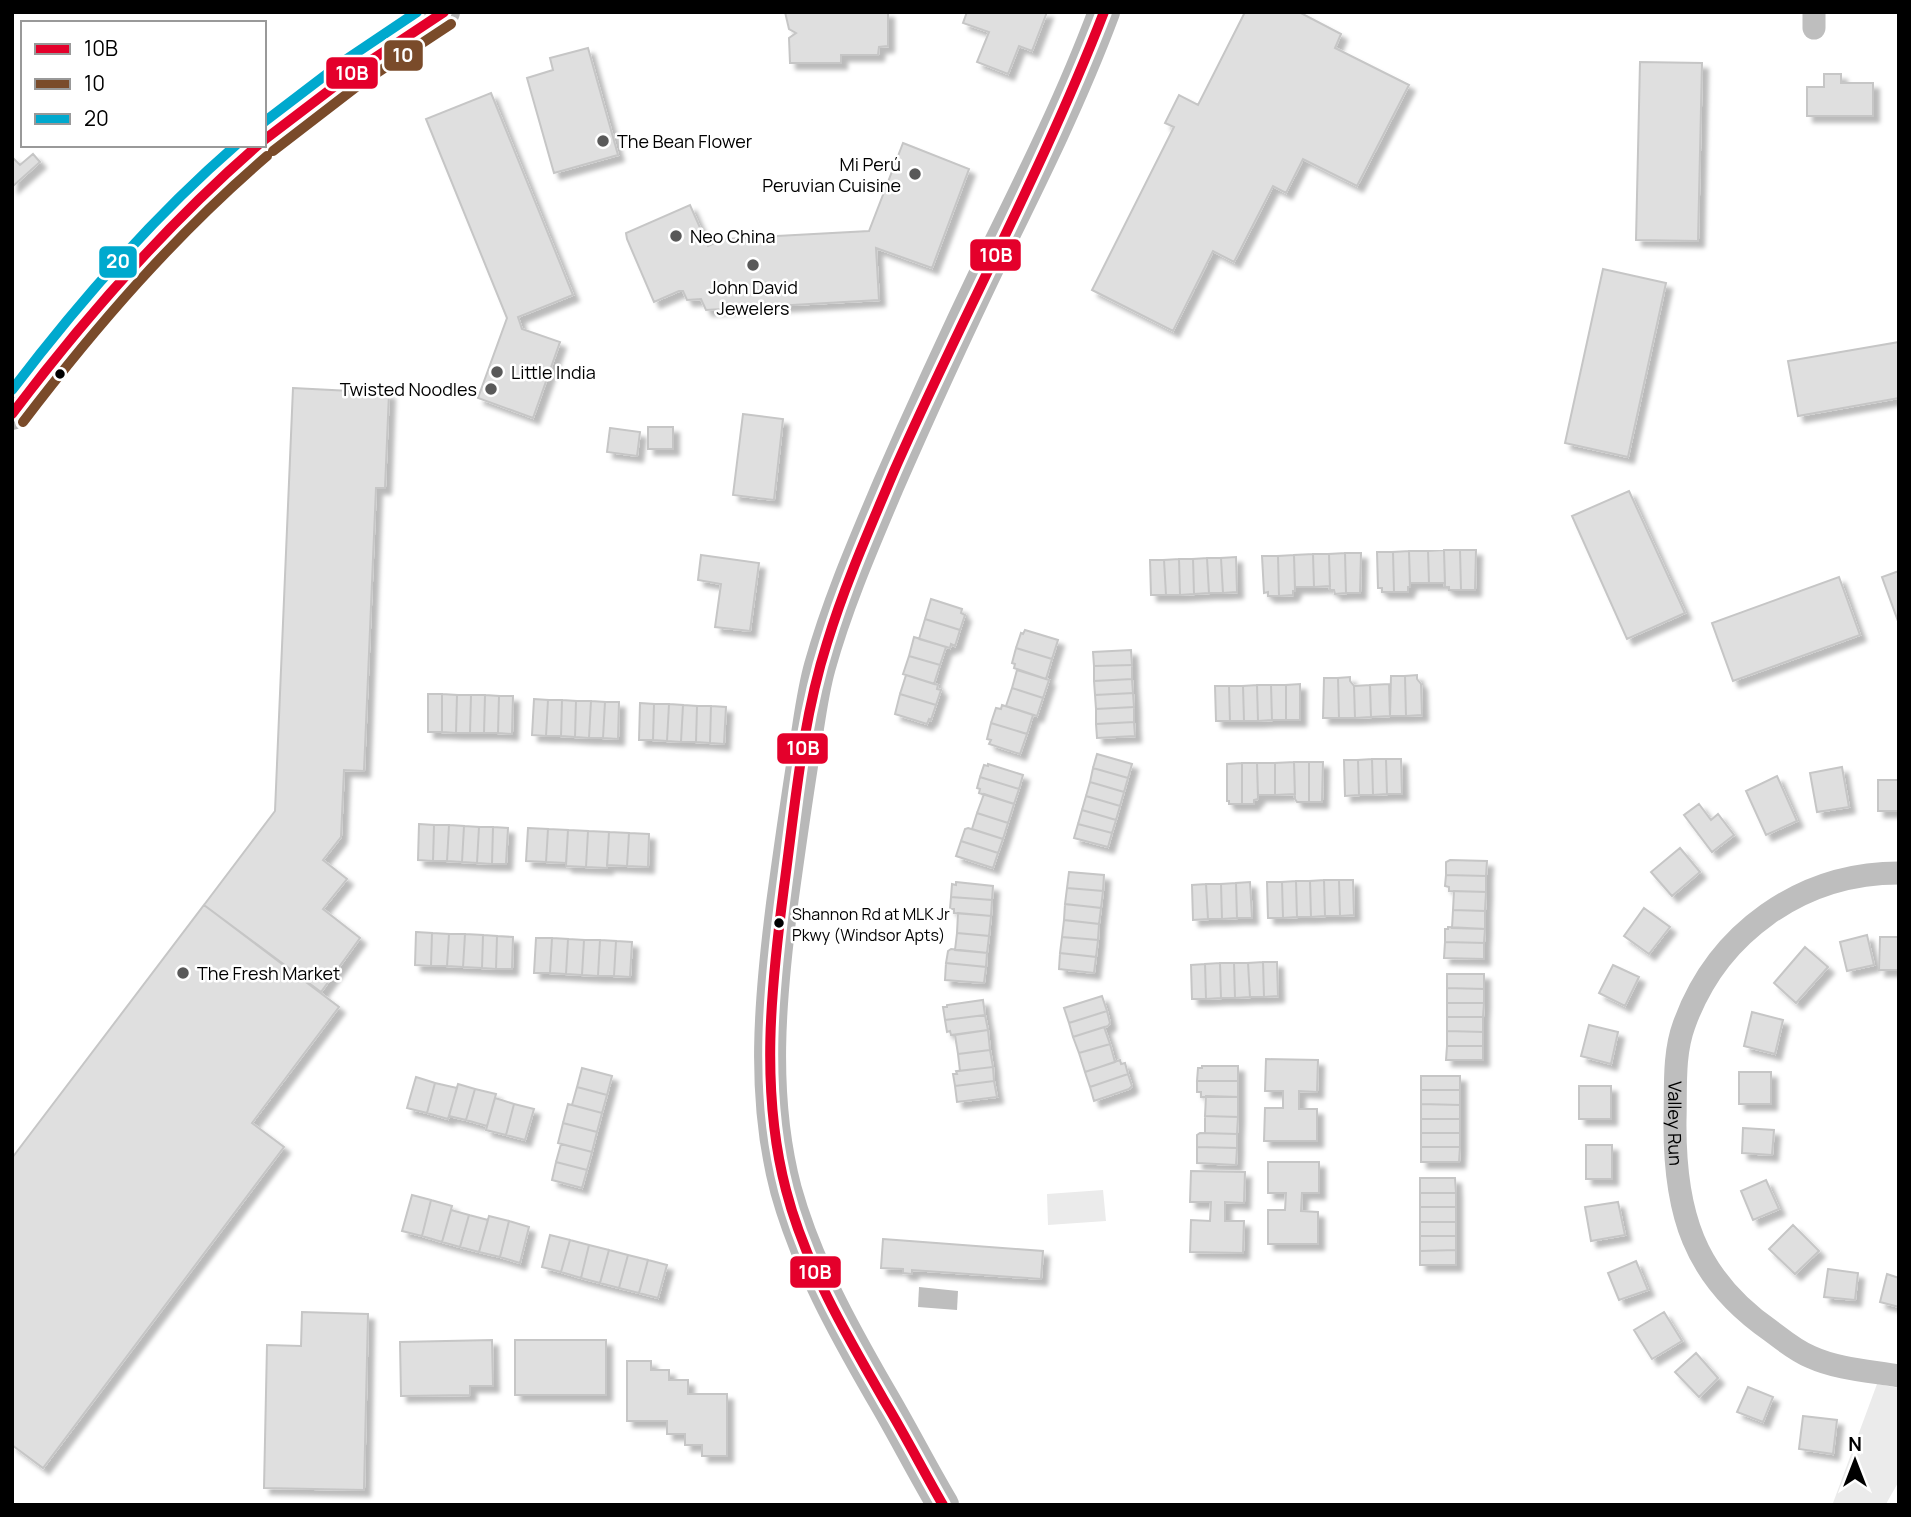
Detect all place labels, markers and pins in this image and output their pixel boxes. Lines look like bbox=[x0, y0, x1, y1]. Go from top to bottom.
place label: The Bean Flower bbox=[617, 129, 753, 153]
marker: The Bean Flower bbox=[595, 133, 611, 149]
place label: Mi Perú Peruvian Cuisine bbox=[762, 152, 901, 197]
marker: Mi Perú Peruvian Cuisine bbox=[907, 166, 923, 182]
place label: Neo China bbox=[690, 224, 776, 248]
marker: Neo China bbox=[668, 228, 684, 244]
marker: John David Jewelers bbox=[745, 257, 761, 273]
place label: John David Jewelers bbox=[708, 275, 798, 320]
place label: Little India bbox=[511, 360, 596, 384]
marker: Little India bbox=[489, 364, 505, 380]
unlabelled marker bbox=[53, 367, 67, 381]
place label: Twisted Noodles bbox=[340, 377, 477, 401]
marker: Twisted Noodles bbox=[483, 381, 499, 397]
place label: Shannon Rd at MLK Jr Pkwy (Windsor Apts) bbox=[792, 903, 950, 946]
marker: Shannon Rd at MLK Jr Pkwy (Windsor Apts) bbox=[772, 916, 786, 930]
place label: The Fresh Market bbox=[197, 961, 340, 985]
marker: The Fresh Market bbox=[175, 965, 191, 981]

